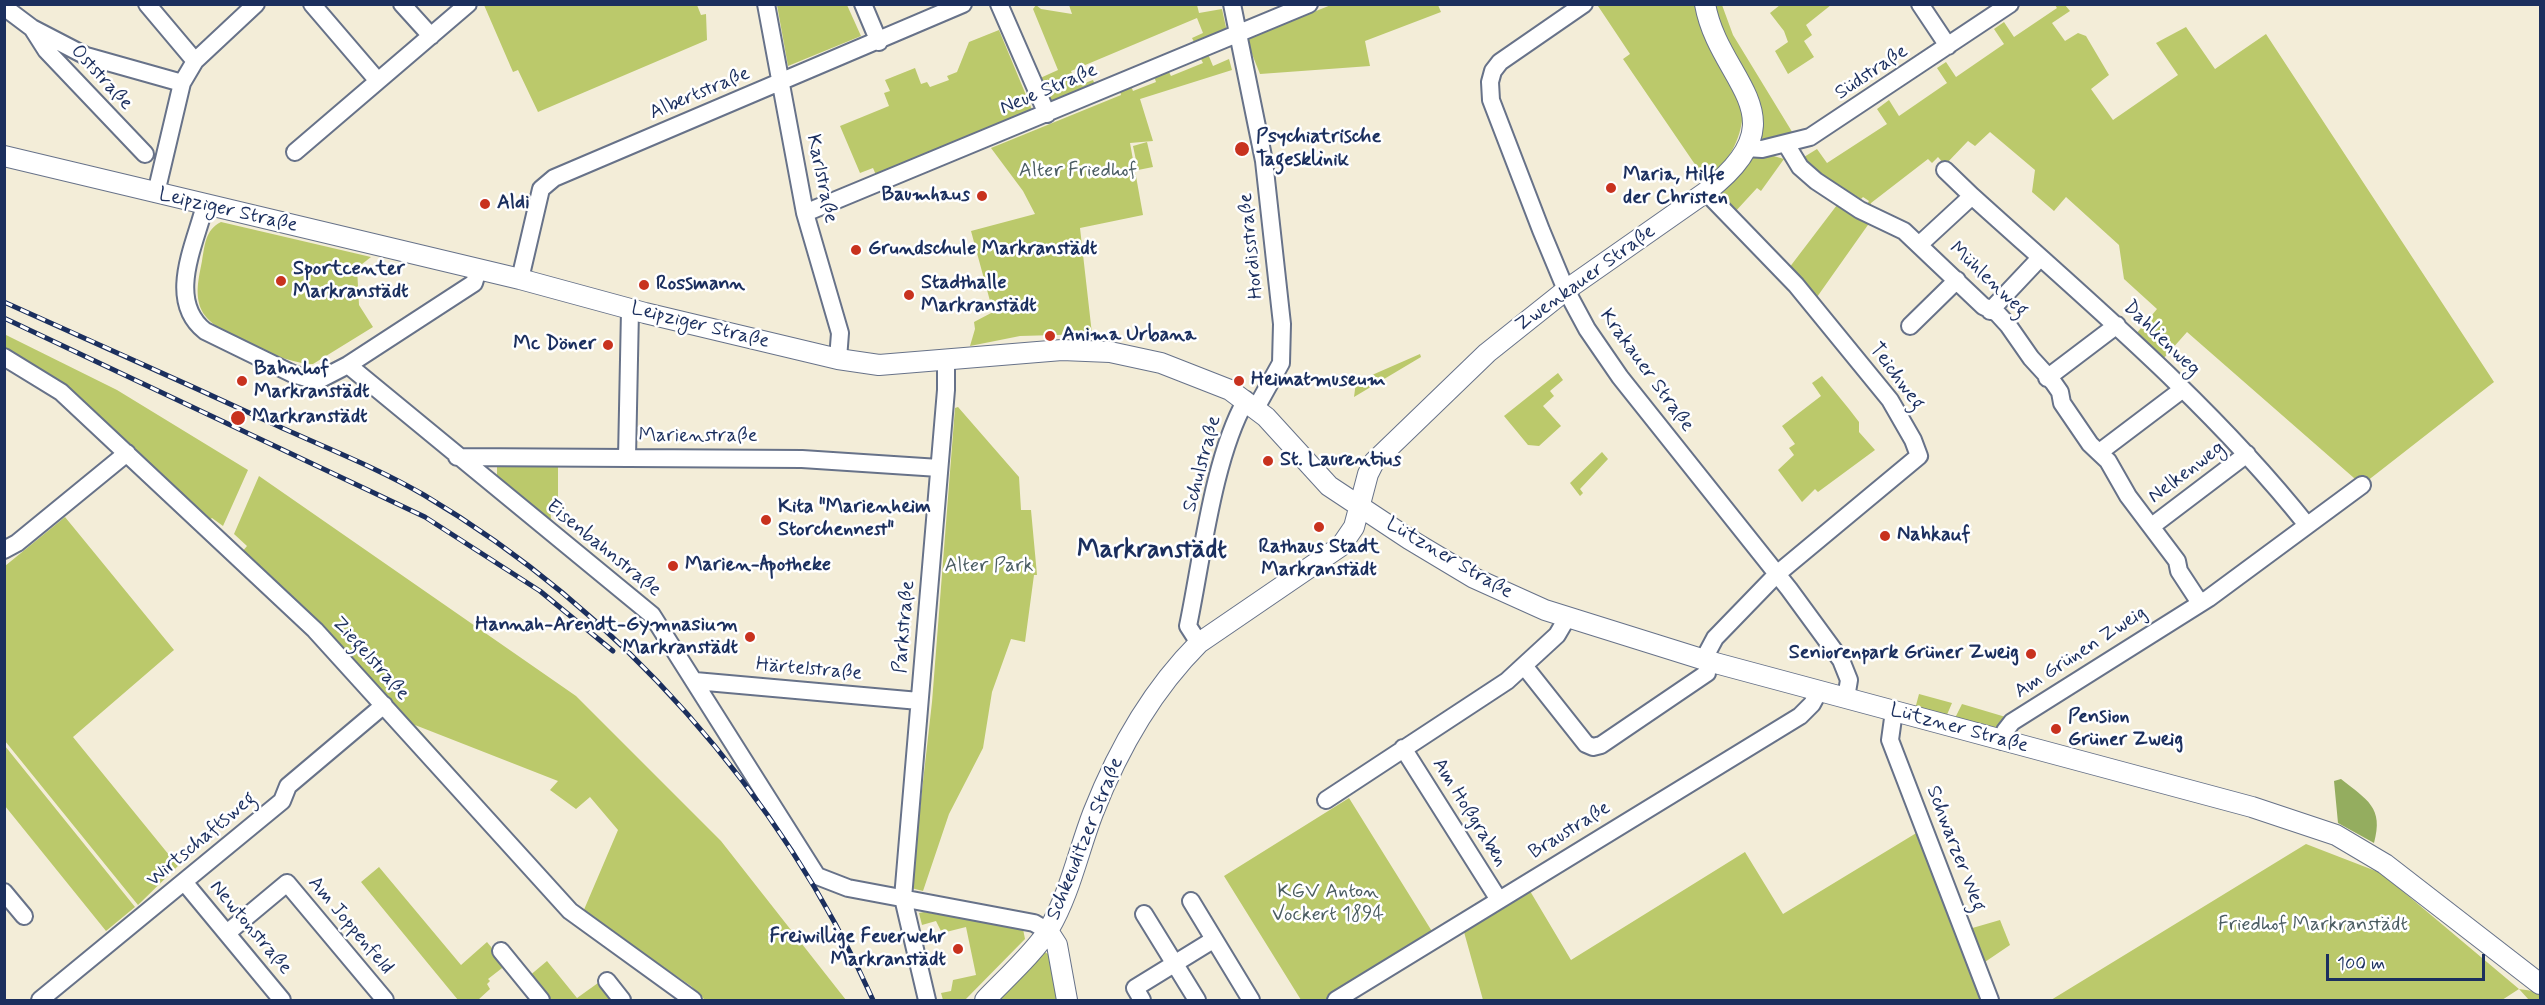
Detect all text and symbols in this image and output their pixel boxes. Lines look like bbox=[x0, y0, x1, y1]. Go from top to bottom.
street label: Oststraße bbox=[65, 40, 137, 116]
street label: Südstraße bbox=[1831, 40, 1913, 106]
street label: Neue Straße bbox=[997, 59, 1101, 121]
street label: Albertstraße bbox=[646, 62, 754, 126]
place label: Psychiatrische Tagesklinik bbox=[1256, 126, 1381, 173]
street label: Karlstraße bbox=[800, 132, 842, 226]
marker: Psychiatrische Tagesklinik bbox=[1233, 140, 1251, 158]
park label: Alter Friedhof bbox=[1019, 160, 1137, 184]
place label: Maria, Hilfe der Christen bbox=[1623, 164, 1728, 211]
marker: Maria, Hilfe der Christen bbox=[1604, 181, 1618, 195]
street label: Leipziger Straße bbox=[156, 183, 300, 239]
place label: Baumhaus bbox=[882, 184, 970, 208]
marker: Baumhaus bbox=[975, 189, 989, 203]
place label: Aldi bbox=[497, 192, 530, 216]
street label: Hordisstraße bbox=[1234, 192, 1270, 300]
marker: Aldi bbox=[478, 197, 492, 211]
street label: Zwenkauer Straße bbox=[1511, 220, 1661, 338]
street label: Mühlenweg bbox=[1943, 237, 2033, 323]
place label: Grundschule Markranstädt bbox=[868, 238, 1097, 262]
marker: Grundschule Markranstädt bbox=[849, 243, 863, 257]
place label: Sportcenter Markranstädt bbox=[293, 258, 409, 305]
place label: Stadthalle Markranstädt bbox=[921, 272, 1037, 319]
place label: Rossmann bbox=[656, 273, 745, 297]
marker: Sportcenter Markranstädt bbox=[274, 274, 288, 288]
marker: Rossmann bbox=[637, 278, 651, 292]
marker: Stadthalle Markranstädt bbox=[902, 288, 916, 302]
street label: Dahlienweg bbox=[2117, 296, 2205, 382]
street label: Leipziger Straße bbox=[628, 297, 772, 355]
street label: Krakauer Straße bbox=[1593, 305, 1699, 437]
place label: Anima Urbana bbox=[1062, 324, 1196, 348]
marker: Anima Urbana bbox=[1043, 329, 1057, 343]
place label: Mc Döner bbox=[513, 333, 596, 357]
marker: Mc Döner bbox=[601, 338, 615, 352]
street label: Teichweg bbox=[1863, 339, 1929, 415]
place label: Bahnhof Markranstädt bbox=[254, 358, 370, 405]
place label: Heimatmuseum bbox=[1251, 369, 1386, 393]
marker: Bahnhof Markranstädt bbox=[235, 374, 249, 388]
marker: Heimatmuseum bbox=[1232, 374, 1246, 388]
place label: Markranstädt bbox=[252, 406, 368, 430]
marker: Markranstädt bbox=[229, 409, 247, 427]
street label: Schulstraße bbox=[1179, 413, 1227, 515]
street label: Marienstraße bbox=[638, 425, 758, 449]
street label: Nelkenweg bbox=[2144, 437, 2230, 509]
place label: St. Laurentius bbox=[1280, 449, 1401, 473]
marker: St. Laurentius bbox=[1261, 454, 1275, 468]
street label: Eisenbahnstraße bbox=[541, 495, 665, 603]
place label: Kita "Marienheim Storchennest" bbox=[778, 496, 931, 543]
marker: Kita "Marienheim Storchennest" bbox=[759, 513, 773, 527]
street label: Lützner Straße bbox=[1381, 513, 1517, 605]
marker: Rathaus Stadt Markranstädt bbox=[1312, 520, 1326, 534]
place label: Nahkauf bbox=[1897, 524, 1970, 548]
marker: Nahkauf bbox=[1878, 529, 1892, 543]
district label: Markranstädt bbox=[1077, 536, 1227, 568]
place label: Rathaus Stadt Markranstädt bbox=[1258, 536, 1380, 583]
place label: Marien-Apotheke bbox=[685, 554, 831, 578]
park label: Alter Park bbox=[944, 555, 1034, 579]
marker: Marien-Apotheke bbox=[666, 559, 680, 573]
street label: Parkstraße bbox=[889, 580, 921, 674]
street label: Am Grünen Zweig bbox=[2011, 601, 2151, 705]
street label: Ziegelstraße bbox=[326, 612, 414, 706]
place label: Hannah-Arendt-Gymnasium Markranstädt bbox=[475, 614, 738, 661]
marker: Hannah-Arendt-Gymnasium Markranstädt bbox=[743, 630, 757, 644]
place label: Seniorenpark Grüner Zweig bbox=[1789, 642, 2019, 666]
marker: Seniorenpark Grüner Zweig bbox=[2024, 647, 2038, 661]
street label: Härtelstraße bbox=[755, 653, 863, 687]
street label: Lützner Straße bbox=[1887, 699, 2031, 759]
place label: Pension Grüner Zweig bbox=[2068, 706, 2183, 753]
marker: Pension Grüner Zweig bbox=[2049, 722, 2063, 736]
street label: Schkeuditzer Straße bbox=[1042, 754, 1130, 924]
street label: Am Hoßgraben bbox=[1426, 754, 1512, 872]
street label: Schwarzer Weg bbox=[1920, 783, 1990, 915]
street label: Wirtschaftsweg bbox=[143, 787, 261, 893]
street label: Braustraße bbox=[1525, 797, 1615, 865]
street label: Am Joppenfeld bbox=[302, 872, 398, 980]
street label: Newtonstraße bbox=[204, 876, 296, 980]
park label: KGV Anton Vockert 1894 bbox=[1272, 881, 1384, 928]
park label: Friedhof Markranstädt bbox=[2218, 914, 2408, 938]
place label: Freiwillige Feuerwehr Markranstädt bbox=[769, 926, 946, 973]
marker: Freiwillige Feuerwehr Markranstädt bbox=[951, 942, 965, 956]
scale bar bbox=[2329, 942, 2488, 980]
text: 100 m bbox=[2337, 952, 2385, 976]

